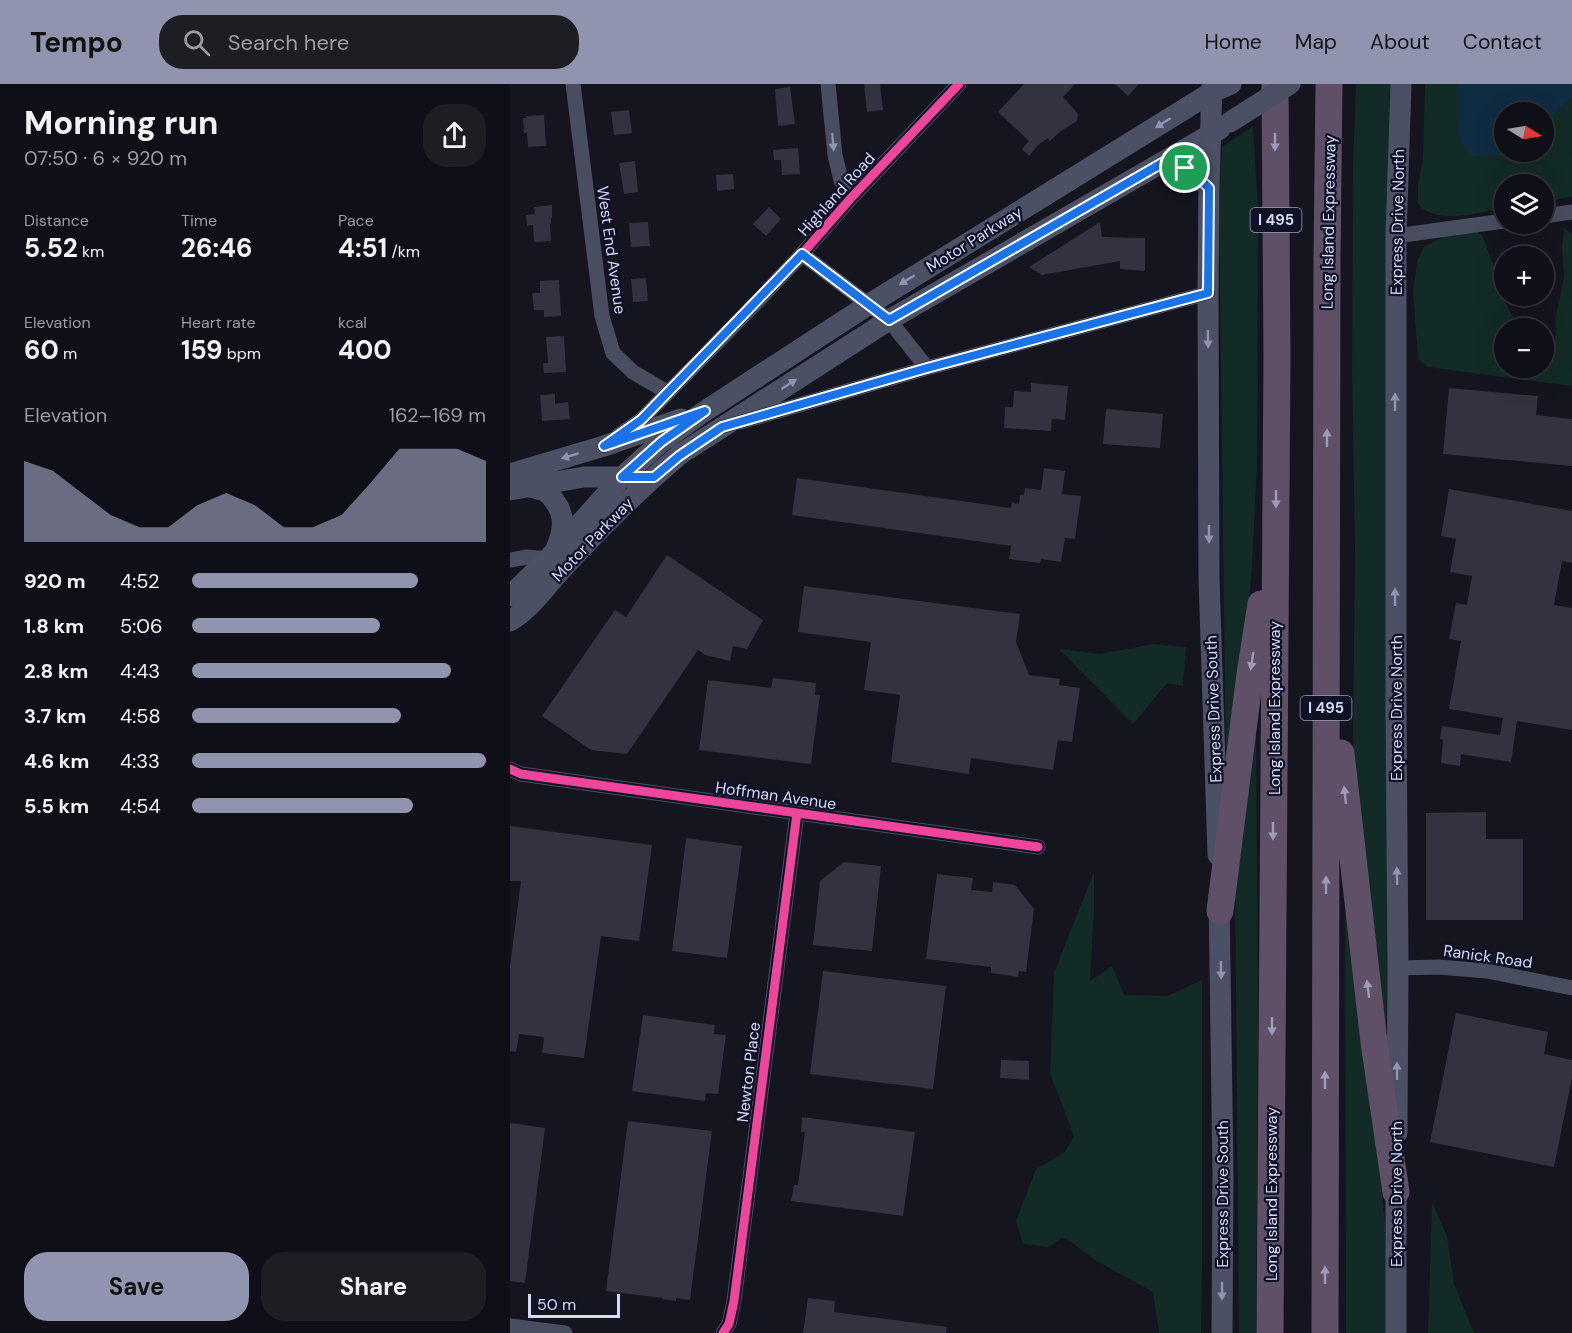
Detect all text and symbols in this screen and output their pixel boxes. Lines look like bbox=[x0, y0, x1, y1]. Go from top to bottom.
search box bbox=[159, 15, 579, 69]
text: Tempo bbox=[30, 24, 123, 61]
icon: search bbox=[180, 26, 213, 59]
text: Search here bbox=[228, 28, 349, 57]
text: Home bbox=[1204, 28, 1262, 56]
text: Map bbox=[1295, 28, 1337, 56]
text: About bbox=[1370, 28, 1430, 56]
text: Contact bbox=[1463, 28, 1542, 56]
text: Morning run bbox=[24, 101, 218, 144]
north arrow bbox=[1494, 102, 1554, 162]
map controls bbox=[1494, 102, 1554, 378]
button: share bbox=[423, 104, 486, 167]
one-way arrow bbox=[1155, 117, 1171, 129]
one-way arrow bbox=[828, 133, 838, 152]
one-way arrow bbox=[1270, 133, 1280, 152]
street label: Long Island Expressway bbox=[1316, 135, 1341, 309]
pin bbox=[1159, 142, 1210, 193]
text: 07:50 · 6 × 920 m bbox=[24, 145, 187, 171]
street label: Highland Road bbox=[793, 148, 880, 241]
street label: Express Drive North bbox=[1386, 149, 1409, 295]
icon: arrive bbox=[1168, 151, 1201, 184]
button: layers bbox=[1494, 174, 1554, 234]
street label: West End Avenue bbox=[592, 185, 631, 315]
street label: Motor Parkway bbox=[922, 202, 1026, 277]
road number: I 495 bbox=[1250, 208, 1302, 232]
text: Distance bbox=[24, 210, 89, 231]
text: Time bbox=[181, 210, 217, 231]
text: Pace bbox=[338, 210, 374, 231]
text: 5.52 bbox=[24, 231, 78, 265]
text: 26:46 bbox=[181, 231, 252, 265]
text: 4:51 bbox=[338, 231, 387, 265]
text: km bbox=[78, 241, 104, 262]
text: /km bbox=[387, 241, 420, 262]
button: + bbox=[1494, 246, 1554, 306]
one-way arrow bbox=[899, 275, 915, 286]
text: Elevation bbox=[24, 312, 91, 333]
text: Heart rate bbox=[181, 312, 256, 333]
text: kcal bbox=[338, 312, 367, 333]
button: − bbox=[1494, 318, 1554, 378]
one-way arrow bbox=[1203, 330, 1213, 349]
text: 60 bbox=[24, 333, 59, 367]
text: 159 bbox=[181, 333, 223, 367]
text: 400 bbox=[338, 333, 392, 367]
text: m bbox=[59, 343, 77, 364]
text: bpm bbox=[223, 343, 261, 364]
one-way arrow bbox=[781, 379, 797, 390]
one-way arrow bbox=[1390, 392, 1400, 411]
text: Elevation bbox=[24, 402, 107, 428]
text: 162–169 m bbox=[389, 402, 486, 428]
one-way arrow bbox=[1322, 428, 1332, 447]
one-way arrow bbox=[560, 452, 578, 461]
one-way arrow bbox=[1271, 490, 1281, 509]
street label: Motor Parkway bbox=[547, 493, 638, 586]
one-way arrow bbox=[1204, 525, 1214, 544]
text: 920 m bbox=[24, 568, 86, 594]
text: 4:52 bbox=[120, 568, 160, 594]
one-way arrow bbox=[1390, 587, 1400, 606]
text: 1.8 km bbox=[24, 613, 84, 639]
text: 5:06 bbox=[120, 613, 162, 639]
street label: Long Island Expressway bbox=[1264, 621, 1285, 795]
street label: Express Drive South bbox=[1200, 635, 1227, 783]
street label: Express Drive North bbox=[1386, 635, 1407, 781]
one-way arrow bbox=[1248, 651, 1257, 670]
text: 2.8 km bbox=[24, 658, 88, 684]
text: 4:43 bbox=[120, 658, 160, 684]
road number: I 495 bbox=[1300, 696, 1352, 720]
text: 3.7 km bbox=[24, 703, 86, 729]
text: 4:58 bbox=[120, 703, 161, 729]
text: 4.6 km bbox=[24, 748, 89, 774]
text: 4:33 bbox=[120, 748, 160, 774]
street label: Hoffman Avenue bbox=[714, 777, 838, 814]
one-way arrow bbox=[1340, 785, 1350, 804]
text: 5.5 km bbox=[24, 793, 89, 819]
text: 4:54 bbox=[120, 793, 161, 819]
one-way arrow bbox=[1268, 822, 1278, 841]
one-way arrow bbox=[1392, 866, 1402, 885]
one-way arrow bbox=[1321, 875, 1331, 894]
street label: Ranick Road bbox=[1442, 940, 1534, 973]
one-way arrow bbox=[1216, 960, 1226, 979]
one-way arrow bbox=[1363, 979, 1373, 998]
one-way arrow bbox=[1267, 1017, 1277, 1036]
street label: Newton Place bbox=[732, 1021, 765, 1123]
one-way arrow bbox=[1392, 1061, 1402, 1080]
one-way arrow bbox=[1320, 1070, 1330, 1089]
street label: Long Island Expressway bbox=[1261, 1107, 1282, 1281]
street label: Express Drive South bbox=[1212, 1120, 1233, 1268]
street label: Express Drive North bbox=[1386, 1121, 1407, 1267]
button: Save bbox=[24, 1252, 249, 1321]
button: Share bbox=[261, 1252, 486, 1321]
one-way arrow bbox=[1320, 1265, 1330, 1284]
one-way arrow bbox=[1217, 1281, 1227, 1300]
scale bar bbox=[528, 1291, 620, 1318]
text: 50 m bbox=[537, 1294, 576, 1315]

